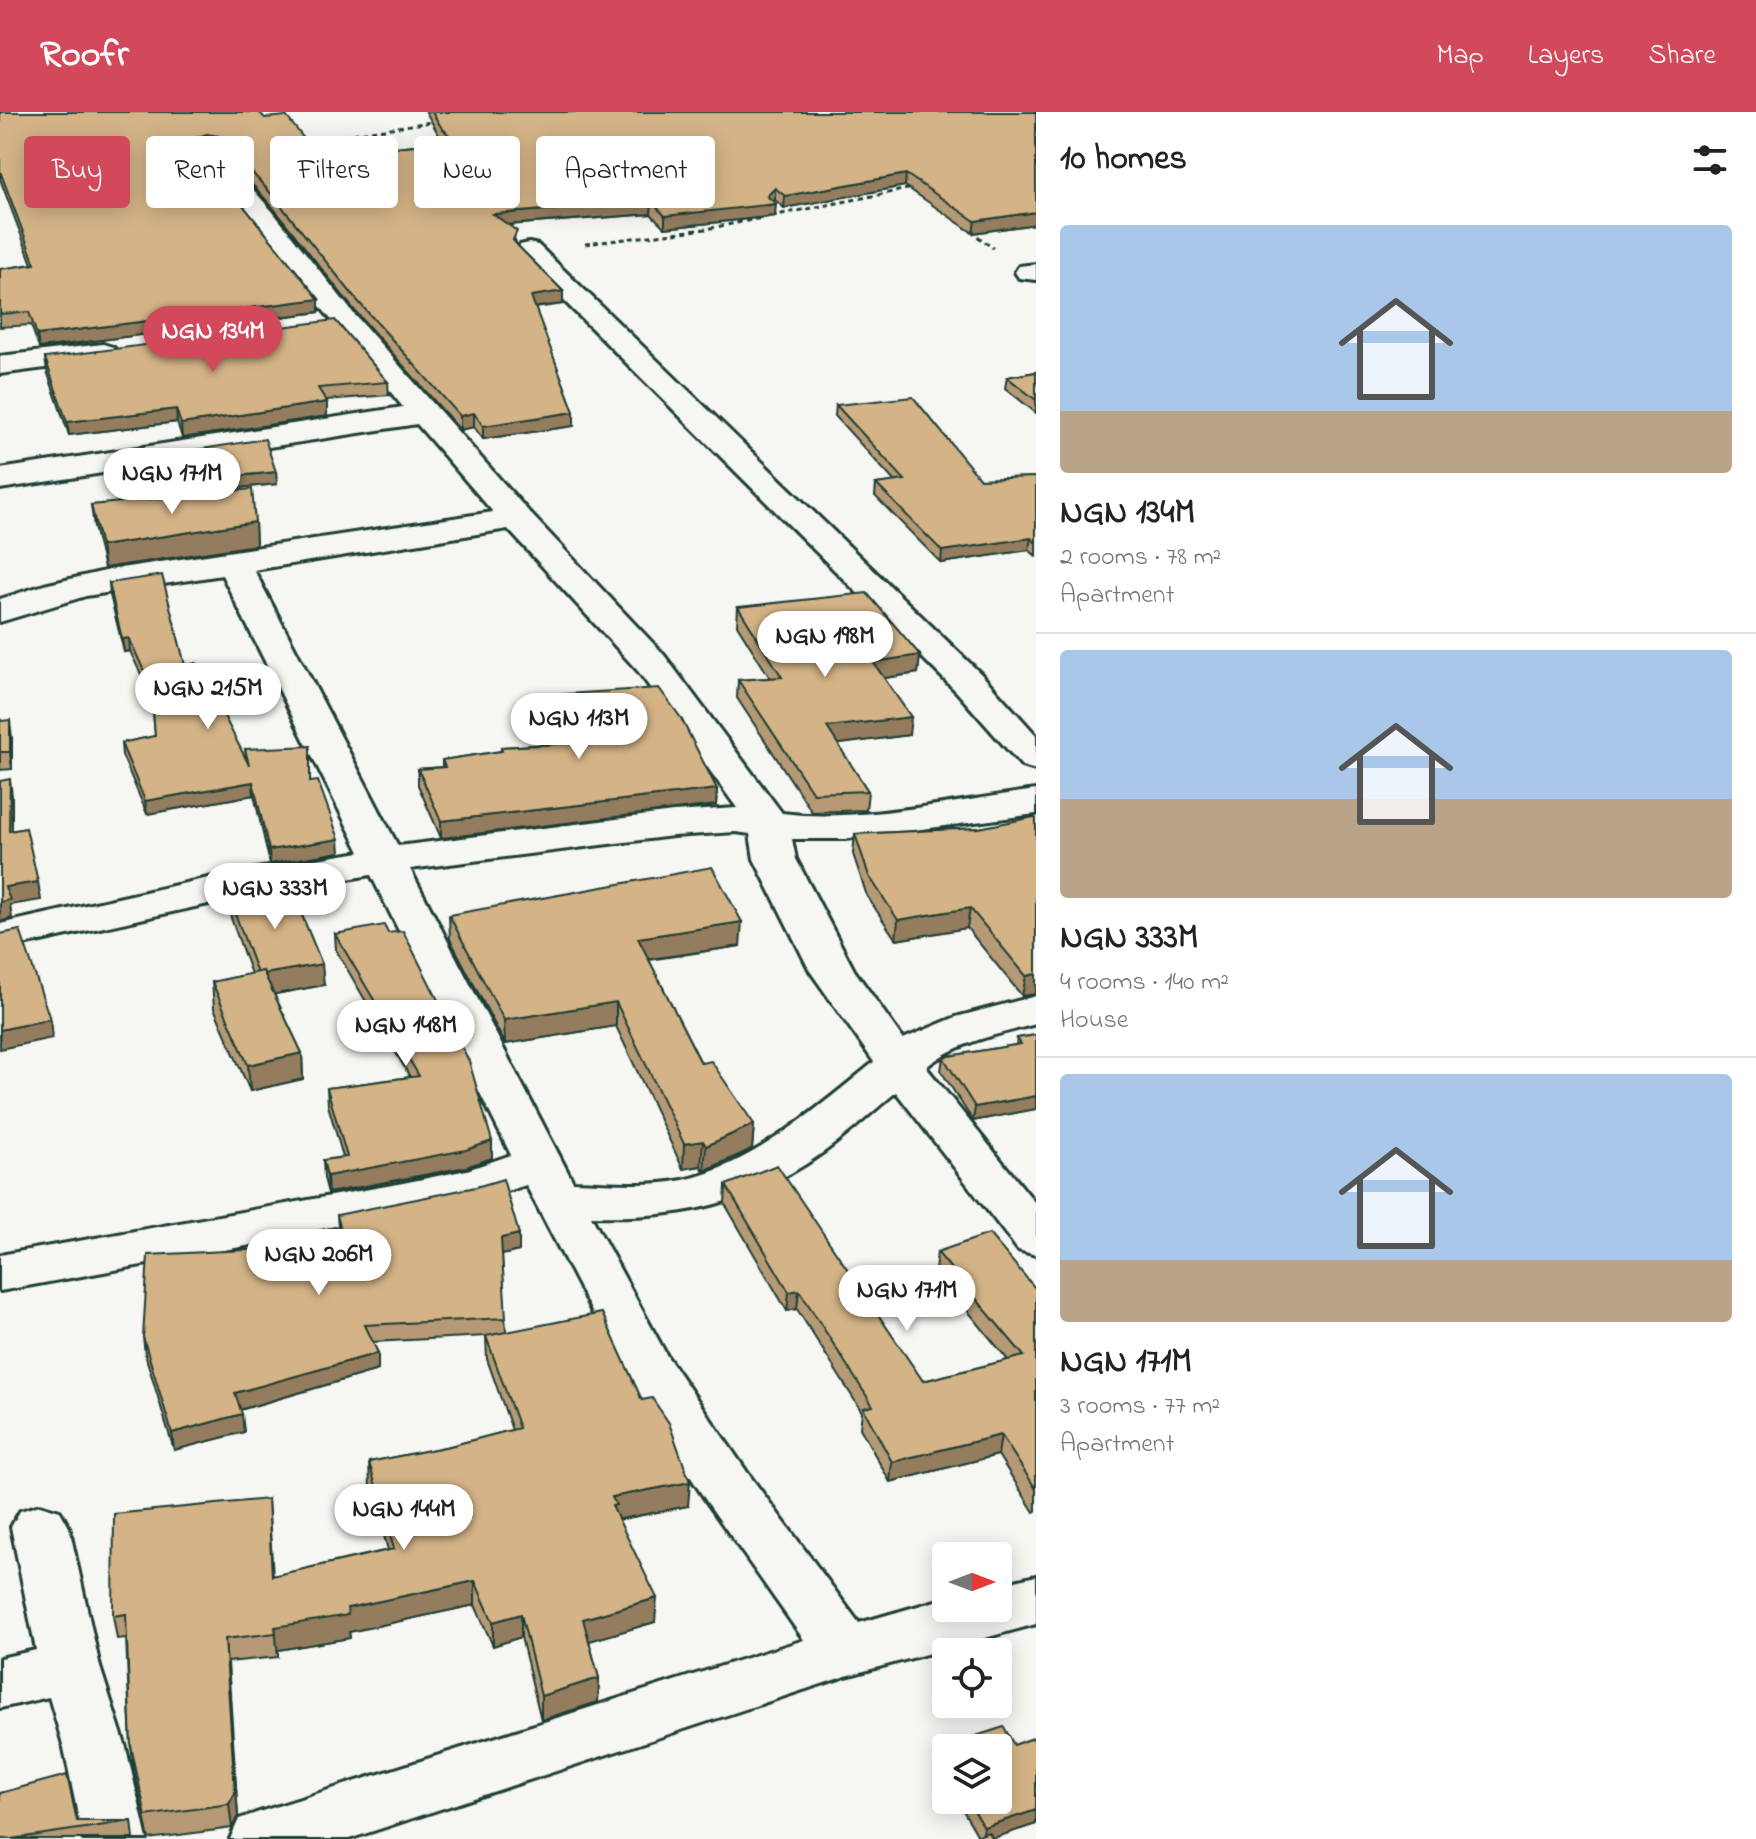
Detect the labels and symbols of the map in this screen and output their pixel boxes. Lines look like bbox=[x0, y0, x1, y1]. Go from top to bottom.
pin: NGN 134M bbox=[130, 306, 296, 374]
pin: NGN 171M bbox=[89, 448, 255, 516]
pin: NGN 198M bbox=[742, 611, 908, 679]
pin: NGN 215M bbox=[125, 663, 291, 731]
pin: NGN 113M bbox=[496, 693, 662, 761]
pin: NGN 333M bbox=[192, 863, 358, 931]
pin: NGN 148M bbox=[323, 1000, 489, 1068]
pin: NGN 206M bbox=[236, 1229, 402, 1297]
pin: NGN 171M bbox=[824, 1265, 990, 1333]
pin: NGN 144M bbox=[321, 1484, 487, 1552]
north arrow bbox=[932, 1542, 1012, 1622]

